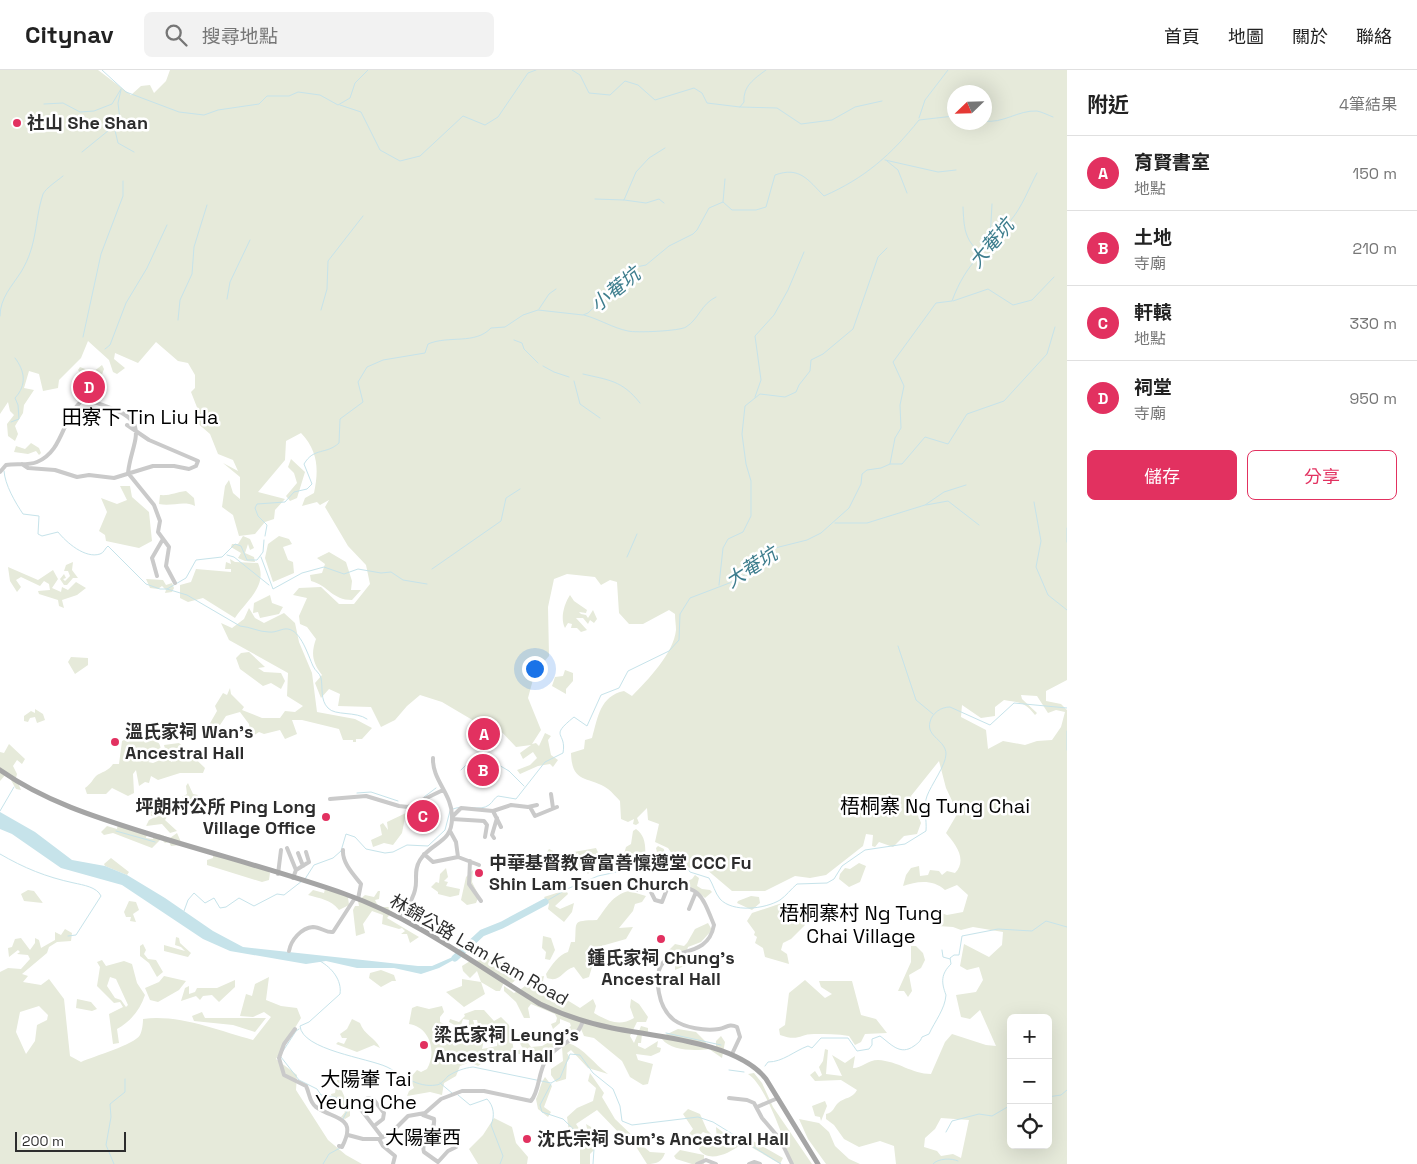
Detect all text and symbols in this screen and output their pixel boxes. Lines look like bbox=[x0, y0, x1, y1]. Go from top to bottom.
search box bbox=[144, 12, 494, 57]
text: Citynav bbox=[25, 19, 114, 50]
icon: search bbox=[162, 21, 190, 49]
text: 搜尋地點 bbox=[202, 24, 278, 49]
text: 首頁 bbox=[1164, 25, 1200, 48]
text: 地圖 bbox=[1228, 25, 1264, 48]
text: 關於 bbox=[1292, 25, 1328, 48]
text: 聯絡 bbox=[1356, 25, 1392, 48]
north arrow bbox=[947, 85, 992, 130]
text: 附近 bbox=[1087, 91, 1129, 118]
text: 4筆結果 bbox=[1339, 94, 1397, 115]
place label: 社山 She Shan bbox=[27, 111, 148, 134]
marker: 社山 She Shan bbox=[11, 117, 23, 129]
text: 育賢書室 bbox=[1134, 150, 1210, 175]
text: A bbox=[1098, 163, 1108, 184]
text: 150 m bbox=[1353, 163, 1397, 184]
text: 地點 bbox=[1134, 178, 1166, 199]
water label: 大菴坑 bbox=[963, 211, 1021, 273]
text: 土地 bbox=[1134, 225, 1172, 250]
text: B bbox=[1098, 238, 1108, 259]
text: 210 m bbox=[1353, 238, 1397, 259]
text: 寺廟 bbox=[1134, 253, 1166, 274]
water label: 小菴坑 bbox=[585, 260, 648, 317]
text: 軒轅 bbox=[1134, 300, 1172, 325]
text: C bbox=[1098, 313, 1108, 334]
text: 330 m bbox=[1350, 313, 1397, 334]
text: 地點 bbox=[1134, 328, 1166, 349]
pin: D bbox=[73, 368, 105, 406]
text: 祠堂 bbox=[1134, 375, 1172, 400]
text: D bbox=[1098, 388, 1108, 409]
text: 950 m bbox=[1349, 388, 1397, 409]
text: 寺廟 bbox=[1134, 403, 1166, 424]
district label: 田寮下 Tin Liu Ha bbox=[62, 404, 218, 430]
button: 儲存 bbox=[1087, 450, 1237, 500]
button: 分享 bbox=[1247, 450, 1397, 500]
water label: 大菴坑 bbox=[721, 540, 784, 593]
your location bbox=[522, 656, 548, 682]
pin: A bbox=[468, 715, 500, 753]
place label: 溫氏家祠 Wan's Ancestral Hall bbox=[125, 720, 253, 764]
marker: 溫氏家祠 Wan's Ancestral Hall bbox=[109, 736, 121, 748]
pin: B bbox=[467, 751, 499, 789]
district label: 梧桐寨 Ng Tung Chai bbox=[840, 793, 1030, 819]
place label: 坪朗村公所 Ping Long Village Office bbox=[135, 795, 316, 839]
pin: C bbox=[407, 797, 439, 835]
marker: 坪朗村公所 Ping Long Village Office bbox=[320, 811, 332, 823]
place label: 中華基督教會富善懍遵堂 CCC Fu Shin Lam Tsuen Church bbox=[489, 851, 752, 895]
marker: 中華基督教會富善懍遵堂 CCC Fu Shin Lam Tsuen Church bbox=[473, 867, 485, 879]
street label: 林錦公路 Lam Kam Road bbox=[386, 889, 573, 1010]
district label: 梧桐寨村 Ng Tung Chai Village bbox=[779, 900, 943, 949]
marker: 鍾氏家祠 Chung's Ancestral Hall bbox=[655, 933, 667, 945]
place label: 鍾氏家祠 Chung's Ancestral Hall bbox=[587, 946, 735, 990]
map controls bbox=[1007, 1014, 1052, 1149]
button: + bbox=[1007, 1014, 1052, 1059]
place label: 梁氏家祠 Leung's Ancestral Hall bbox=[434, 1023, 579, 1067]
marker: 梁氏家祠 Leung's Ancestral Hall bbox=[418, 1039, 430, 1051]
button: − bbox=[1007, 1059, 1052, 1104]
district label: 大陽輋 Tai Yeung Che bbox=[315, 1066, 417, 1115]
button: locate bbox=[1007, 1104, 1052, 1149]
district label: 大陽輋西 bbox=[385, 1125, 461, 1150]
place label: 沈氏宗祠 Sum's Ancestral Hall bbox=[537, 1127, 789, 1150]
scale bar bbox=[15, 1129, 126, 1152]
text: 200 m bbox=[22, 1132, 64, 1150]
marker: 沈氏宗祠 Sum's Ancestral Hall bbox=[521, 1133, 533, 1145]

